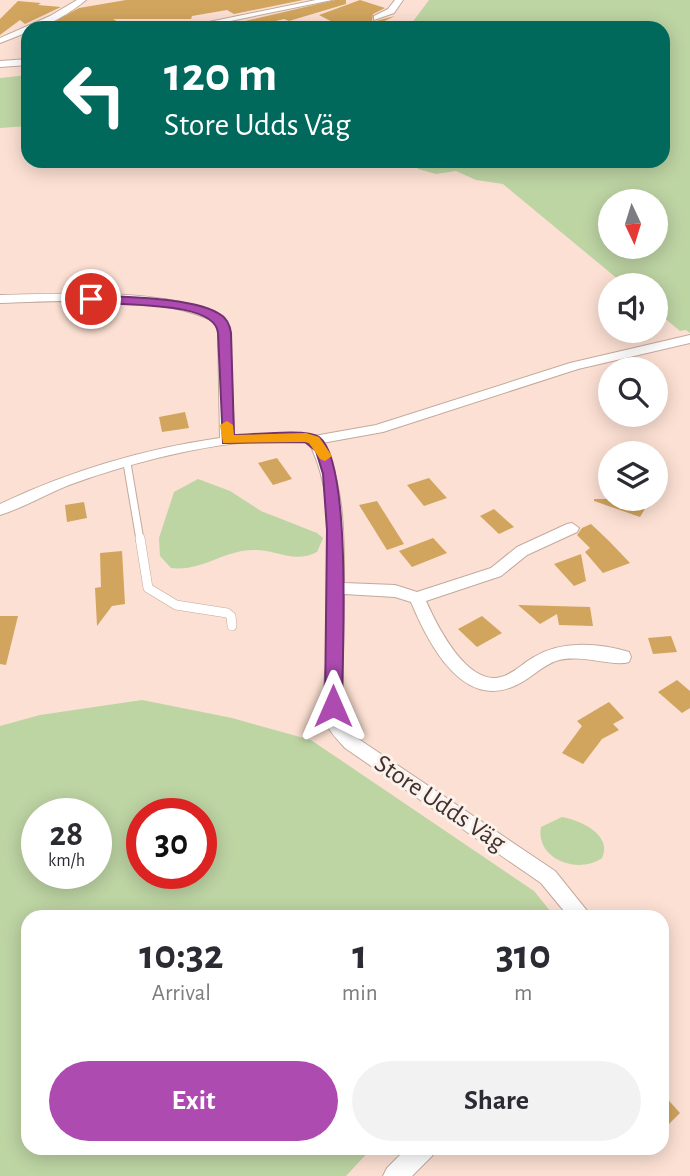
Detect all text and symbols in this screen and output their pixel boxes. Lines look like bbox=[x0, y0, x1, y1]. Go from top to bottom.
icon: left bbox=[49, 49, 140, 140]
text: 120 m bbox=[164, 51, 277, 100]
text: Store Udds Väg bbox=[164, 109, 351, 141]
north arrow bbox=[598, 189, 668, 259]
map controls bbox=[598, 189, 668, 511]
pin bbox=[61, 269, 121, 329]
button: sound bbox=[598, 273, 668, 343]
icon: arrive bbox=[72, 280, 110, 318]
button: search bbox=[598, 357, 668, 427]
button: layers bbox=[598, 441, 668, 511]
position arrow bbox=[296, 669, 370, 743]
street label: Store Udds Väg bbox=[370, 750, 510, 856]
speed limit sign: 30 bbox=[126, 798, 217, 889]
text: 28 bbox=[50, 817, 83, 852]
text: km/h bbox=[48, 852, 85, 870]
text: 10:32 bbox=[139, 934, 224, 976]
text: 1 bbox=[352, 934, 367, 976]
text: 310 bbox=[496, 934, 551, 976]
text: Arrival bbox=[152, 982, 211, 1005]
text: min bbox=[342, 982, 378, 1005]
text: m bbox=[514, 982, 532, 1005]
button: Exit bbox=[49, 1061, 338, 1141]
button: Share bbox=[352, 1061, 641, 1141]

